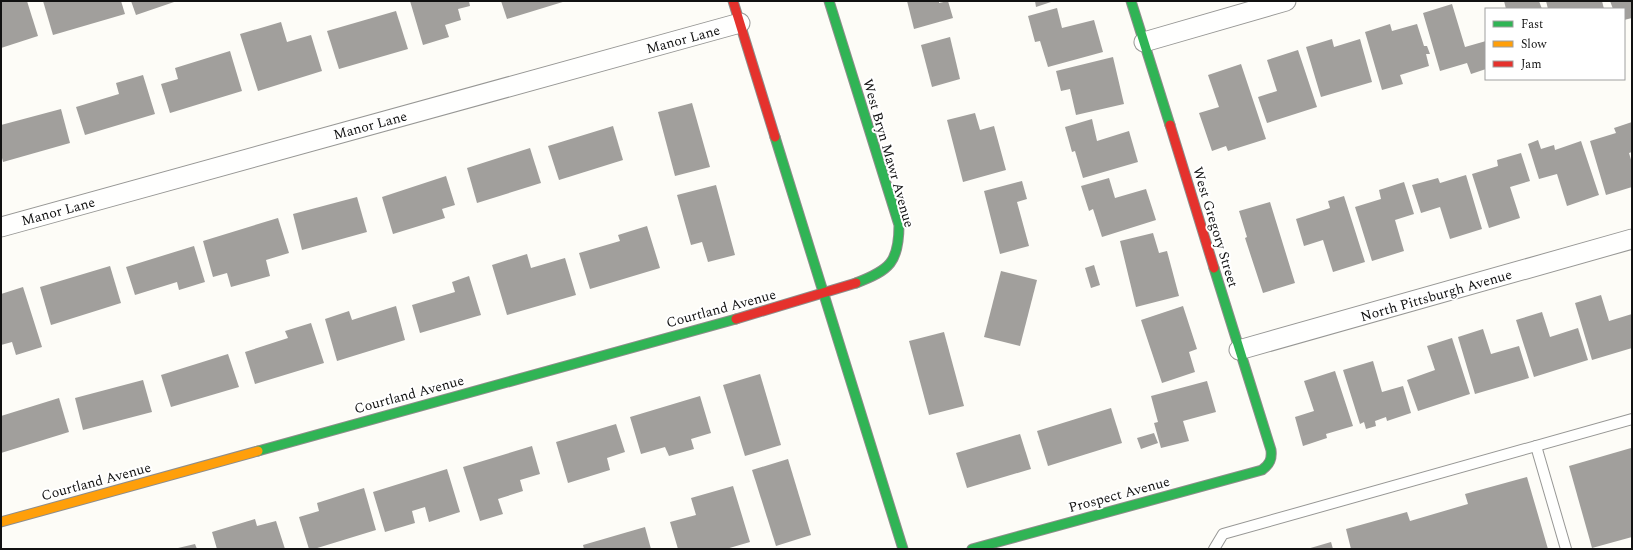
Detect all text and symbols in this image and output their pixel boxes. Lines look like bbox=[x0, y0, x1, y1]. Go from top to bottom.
legend bbox=[1485, 8, 1625, 80]
text: Fast bbox=[1521, 15, 1543, 34]
street label: Manor Lane bbox=[644, 19, 723, 59]
text: Slow bbox=[1521, 35, 1547, 54]
text: Jam bbox=[1521, 55, 1542, 74]
street label: West Bryn Mawr Avenue bbox=[857, 76, 920, 230]
street label: Manor Lane bbox=[331, 105, 410, 145]
street label: West Gregory Street bbox=[1187, 164, 1244, 290]
street label: Manor Lane bbox=[19, 191, 98, 231]
street label: North Pittsburgh Avenue bbox=[1358, 264, 1515, 327]
street label: Courtland Avenue bbox=[664, 284, 779, 333]
street label: Courtland Avenue bbox=[352, 370, 467, 419]
street label: Courtland Avenue bbox=[39, 457, 154, 506]
street label: Prospect Avenue bbox=[1066, 471, 1172, 518]

